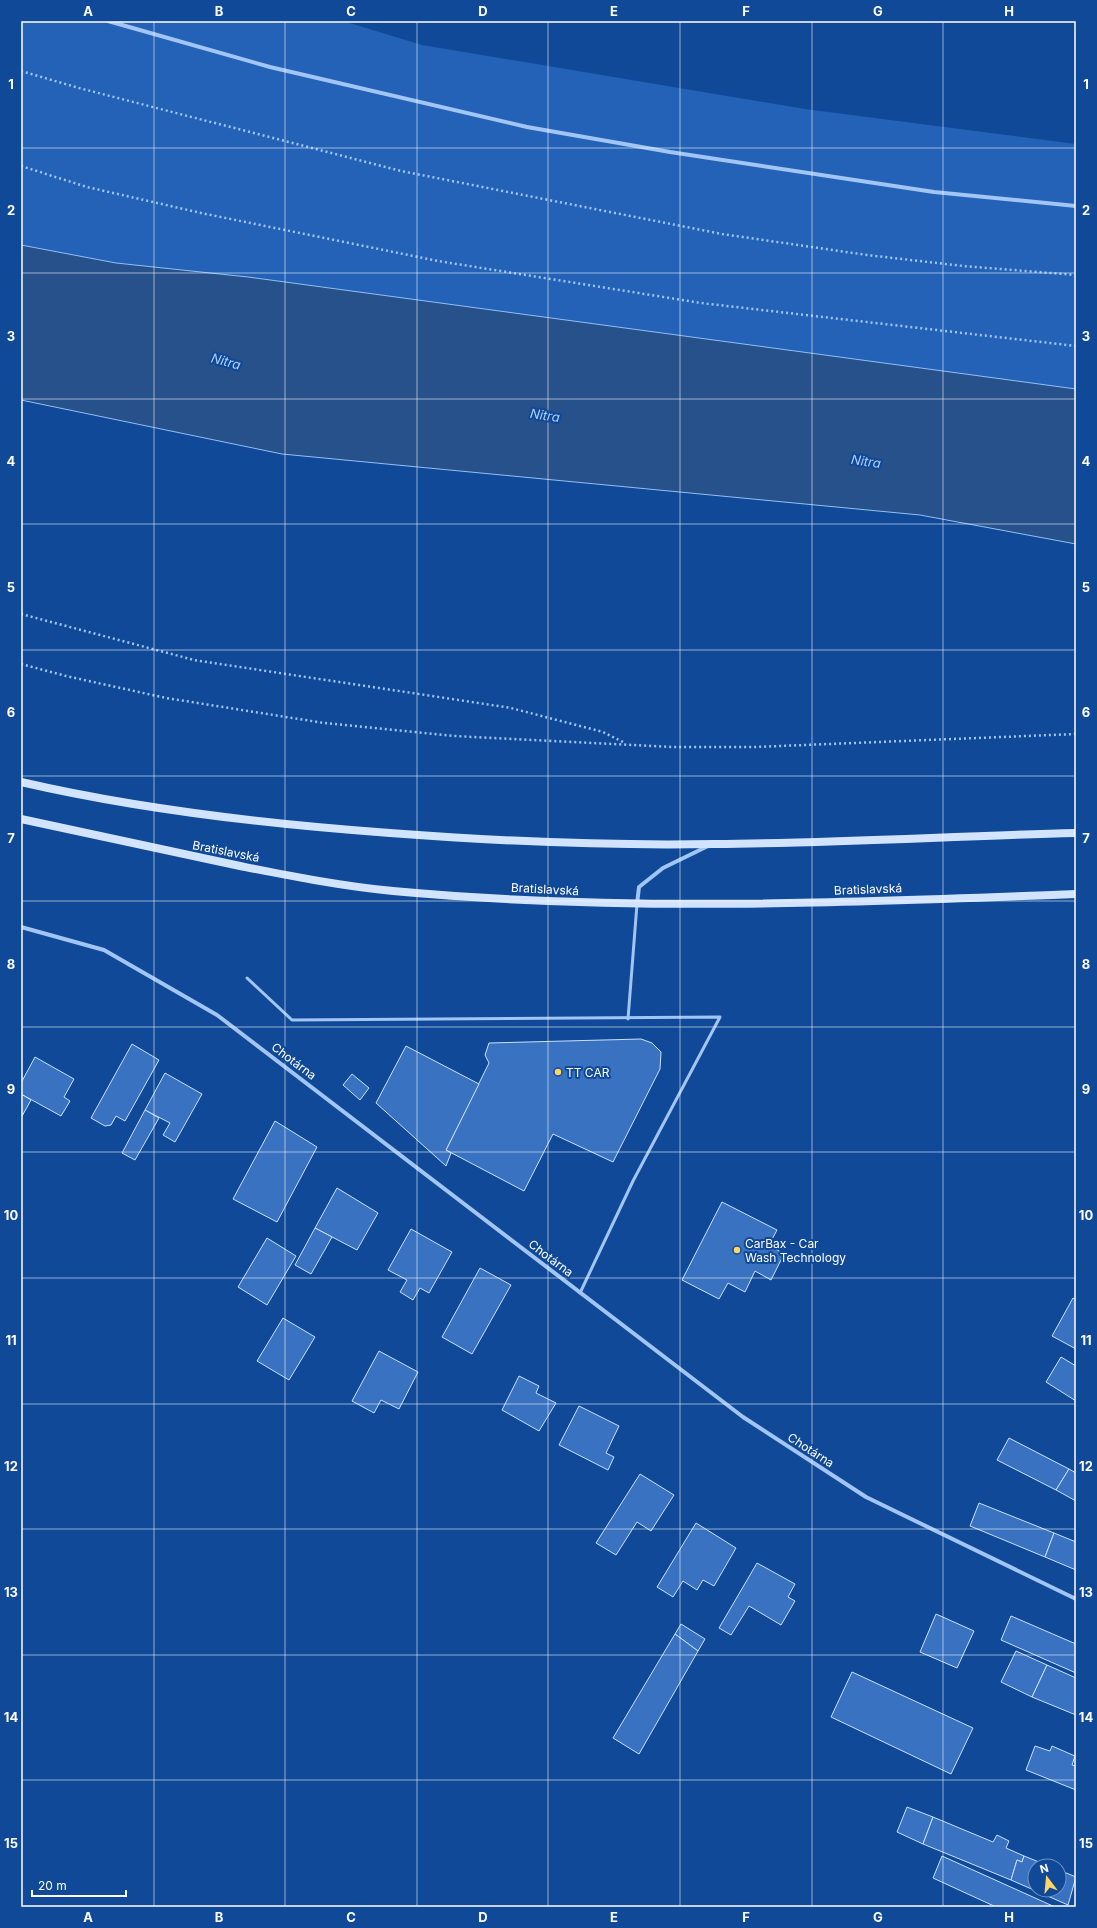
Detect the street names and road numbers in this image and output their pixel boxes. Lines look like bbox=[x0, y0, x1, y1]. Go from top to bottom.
street label: Bratislavská bbox=[191, 837, 261, 865]
street label: Bratislavská bbox=[511, 880, 579, 898]
street label: Bratislavská bbox=[834, 880, 902, 898]
street label: Chotárna bbox=[269, 1039, 319, 1083]
street label: Chotárna bbox=[526, 1236, 576, 1280]
street label: Chotárna bbox=[785, 1429, 837, 1471]

